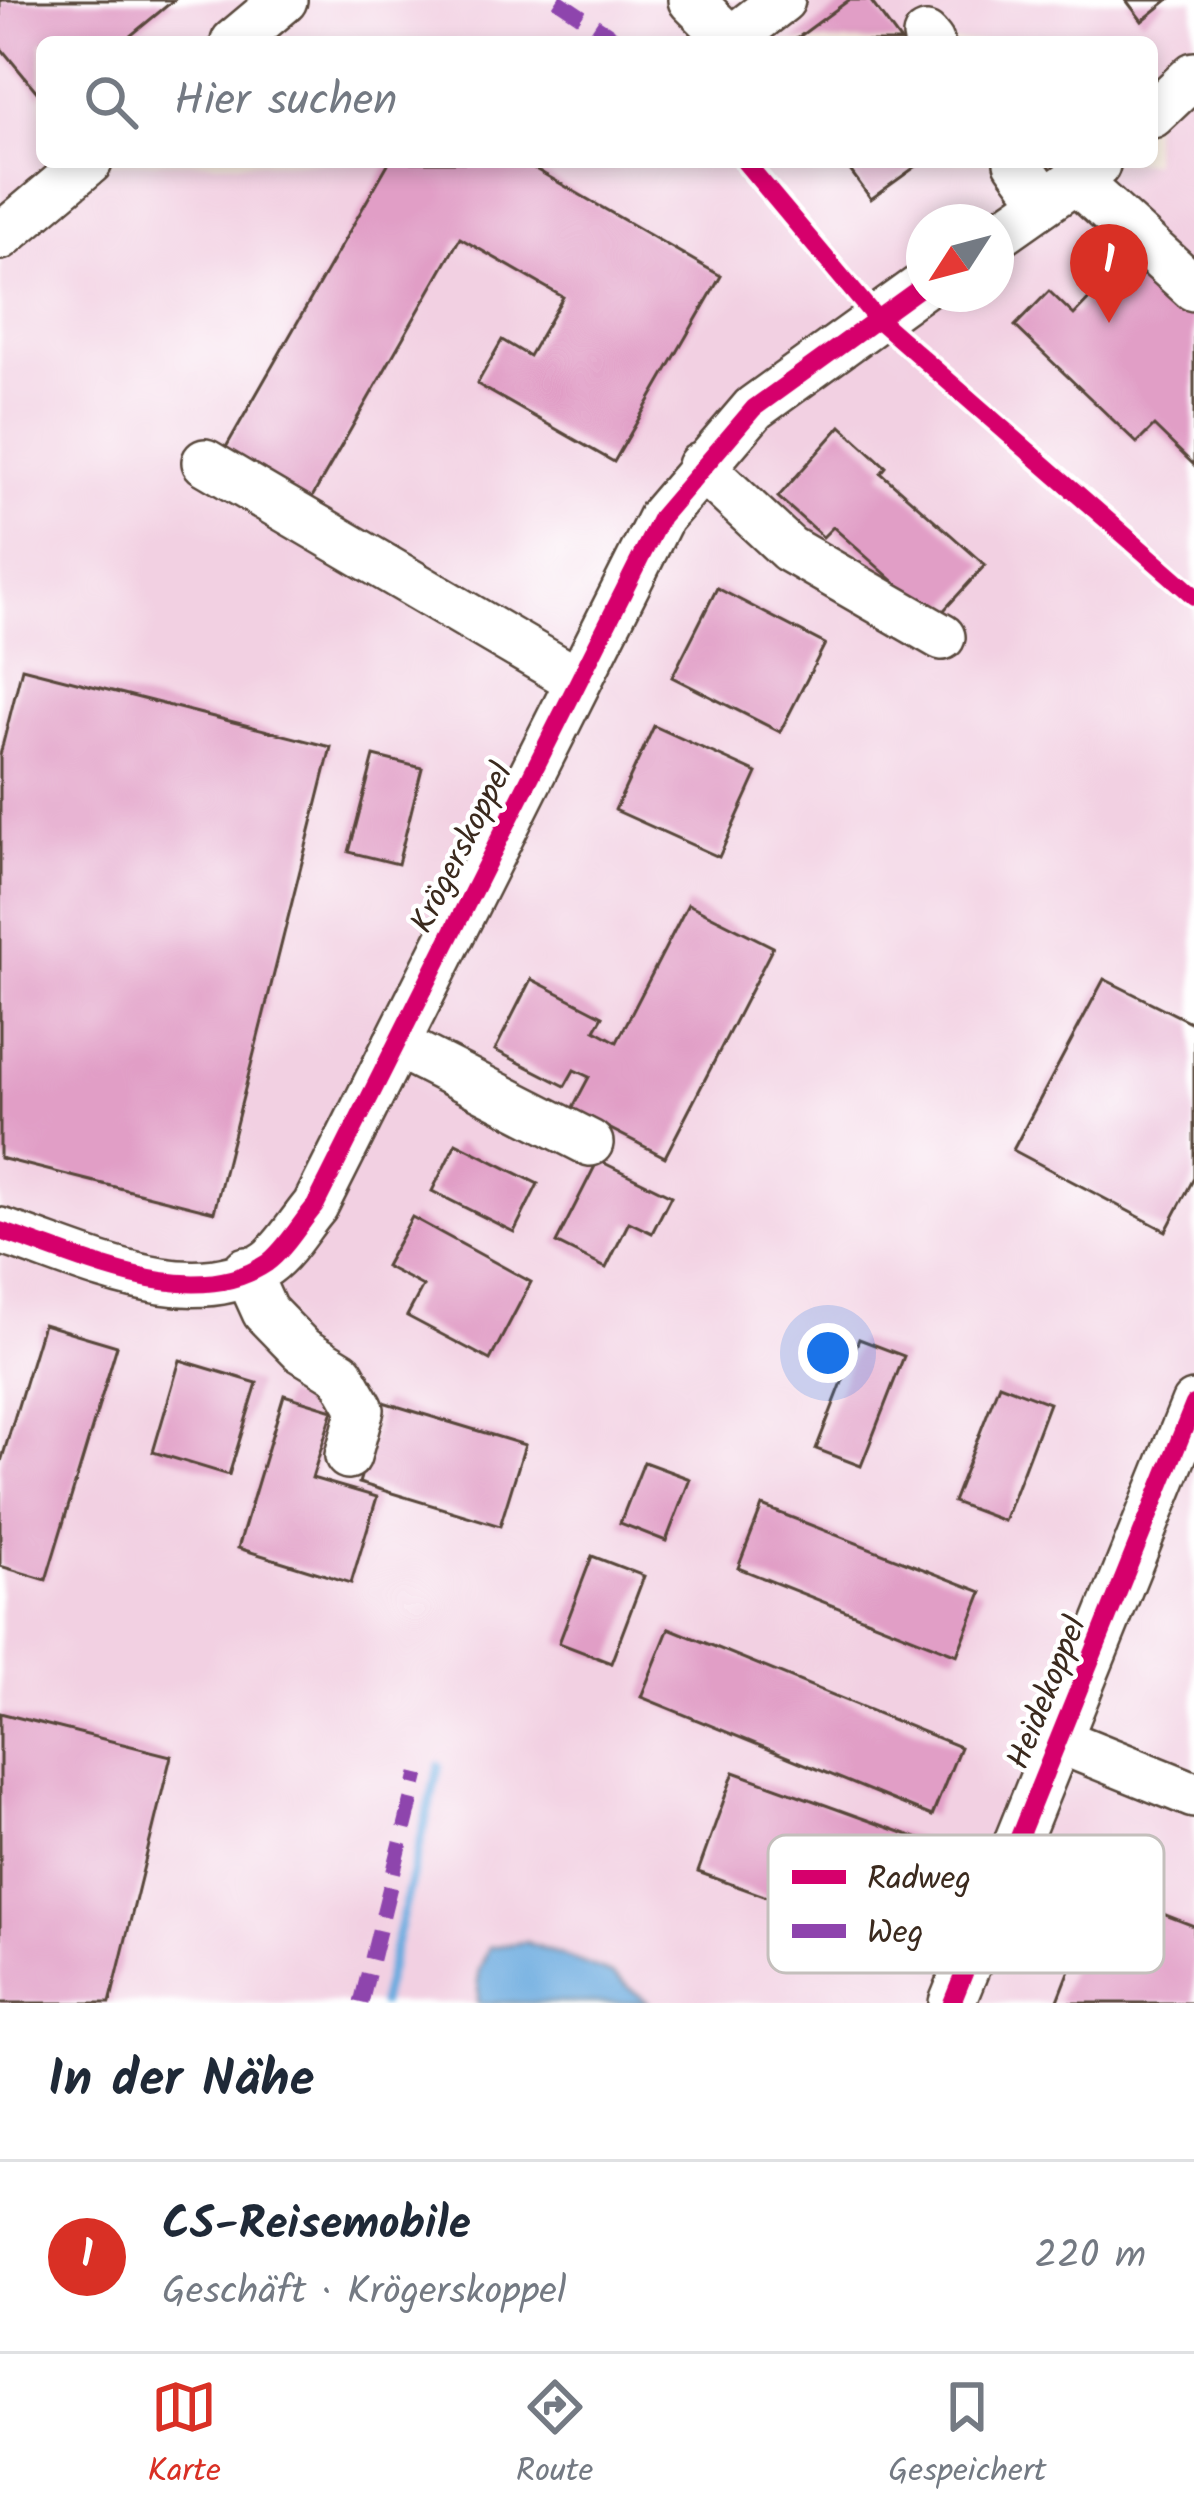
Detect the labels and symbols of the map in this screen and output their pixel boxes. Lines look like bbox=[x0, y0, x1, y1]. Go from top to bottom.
north arrow bbox=[906, 204, 1014, 312]
pin: 1 bbox=[1070, 224, 1148, 323]
street label: Krögerskoppel bbox=[397, 754, 529, 943]
your location bbox=[798, 1323, 858, 1383]
street label: Heidekoppel bbox=[994, 1609, 1103, 1778]
legend bbox=[768, 1835, 1164, 1973]
text: Radweg bbox=[867, 1854, 971, 1907]
text: Weg bbox=[867, 1908, 923, 1961]

